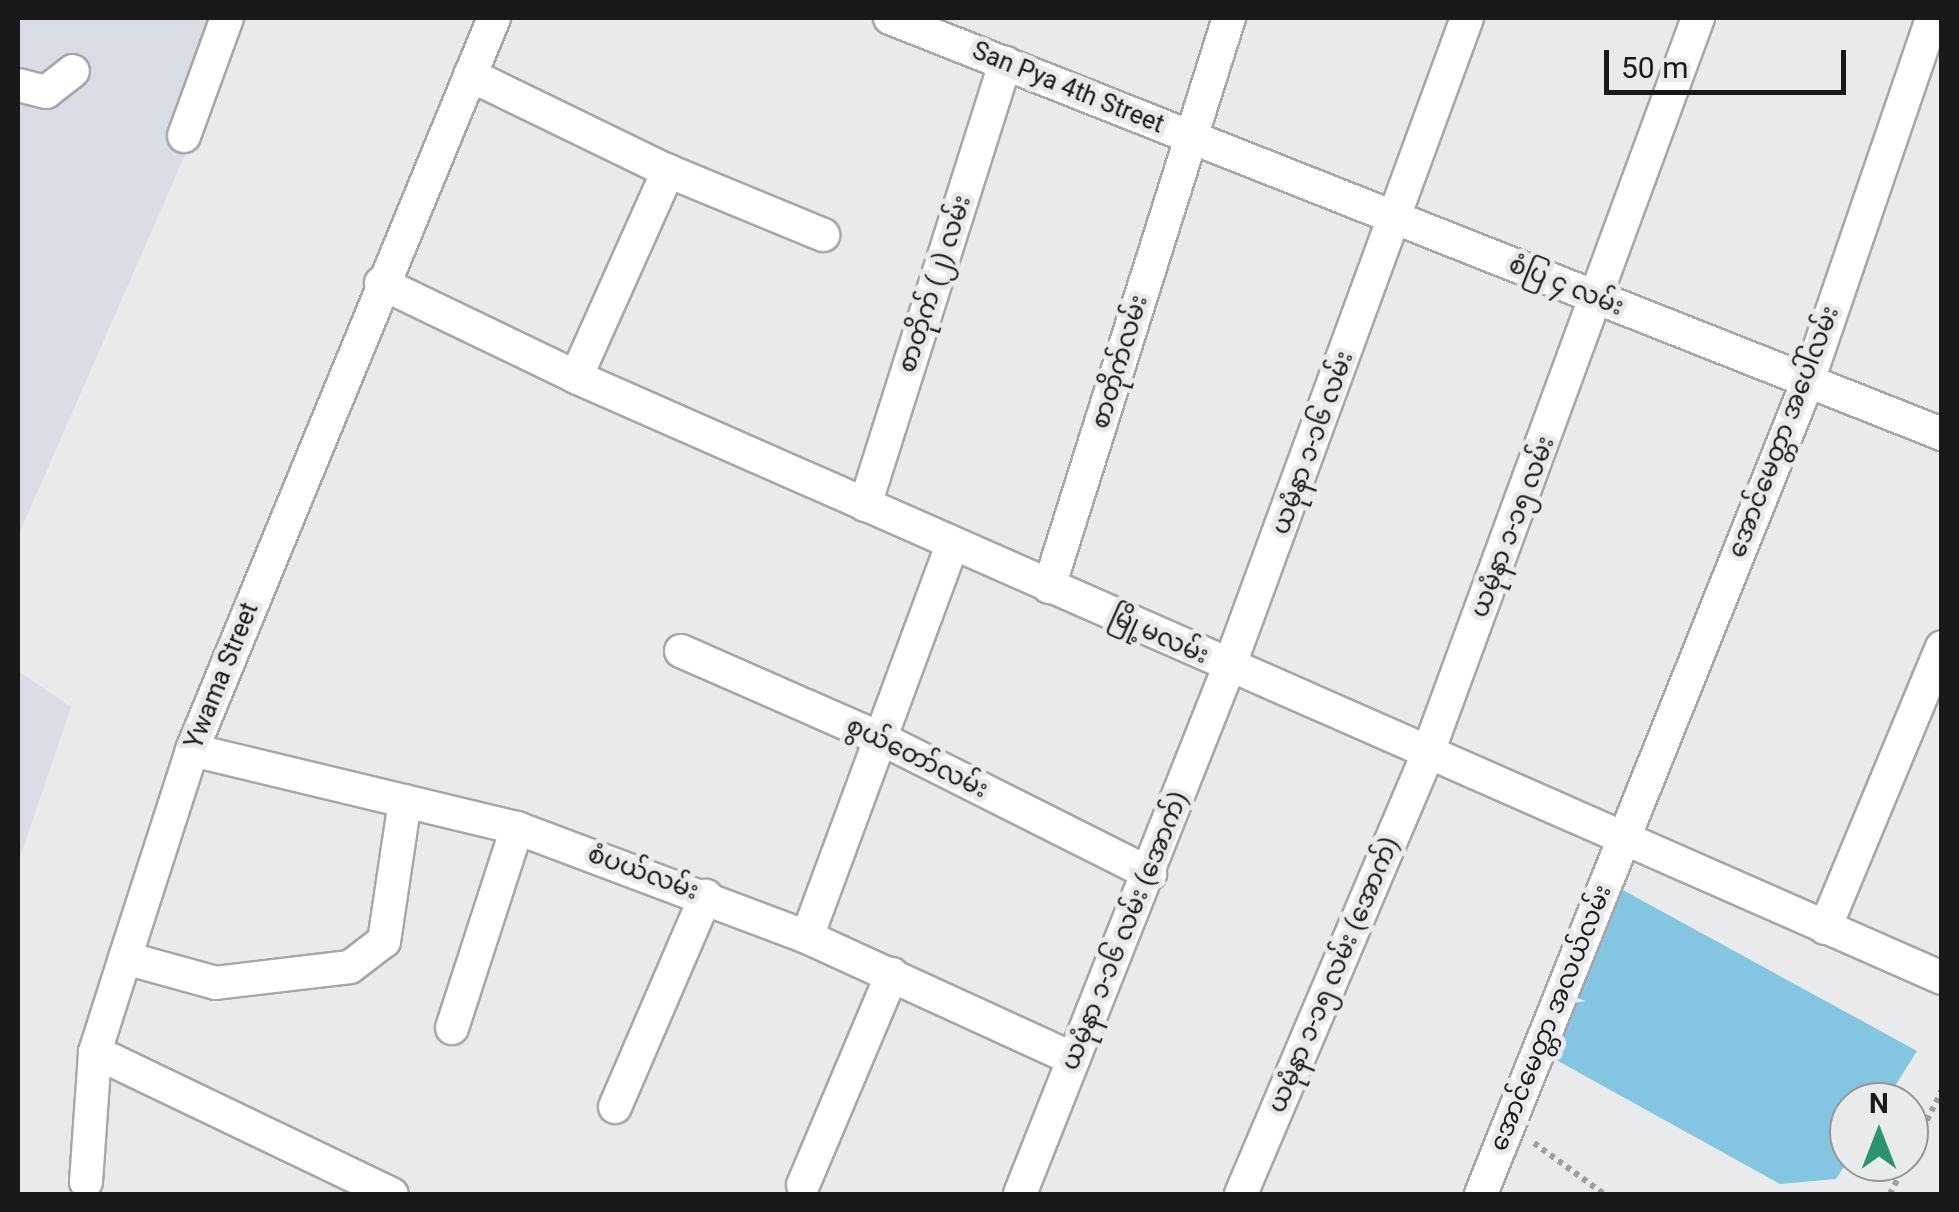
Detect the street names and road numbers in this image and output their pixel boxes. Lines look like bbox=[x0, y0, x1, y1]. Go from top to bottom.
street label: San Pya 4th Street bbox=[968, 36, 1168, 140]
street label: စာတိုက် (၂) လမ်း bbox=[892, 192, 978, 376]
street label: စံပြ ၄ လမ်း bbox=[1504, 249, 1628, 323]
street label: စာတိုက်လမ်း bbox=[1085, 292, 1155, 432]
street label: အောင်မေတ္တာ အပေါ်လမ်း bbox=[1722, 302, 1846, 562]
street label: ယမုံနာ ၁-၁၆ လမ်း bbox=[1266, 347, 1360, 539]
street label: ယမုံနာ ၁-၁၅ လမ်း bbox=[1465, 432, 1561, 622]
street label: Ywama Street bbox=[179, 598, 265, 754]
street label: မြို့မလမ်း bbox=[1105, 601, 1213, 671]
street label: စွယ်တော်လမ်း bbox=[841, 711, 993, 805]
street label: ယမုံနာ ၁-၁၆ လမ်း (အောက်) bbox=[1055, 787, 1195, 1075]
street label: ယမုံနာ ၁-၁၅ လမ်း (အောက်) bbox=[1262, 833, 1406, 1117]
street label: စံပယ်လမ်း bbox=[584, 839, 702, 907]
street label: အောင်မေတ္တာ အလယ်လမ်း bbox=[1484, 880, 1618, 1156]

